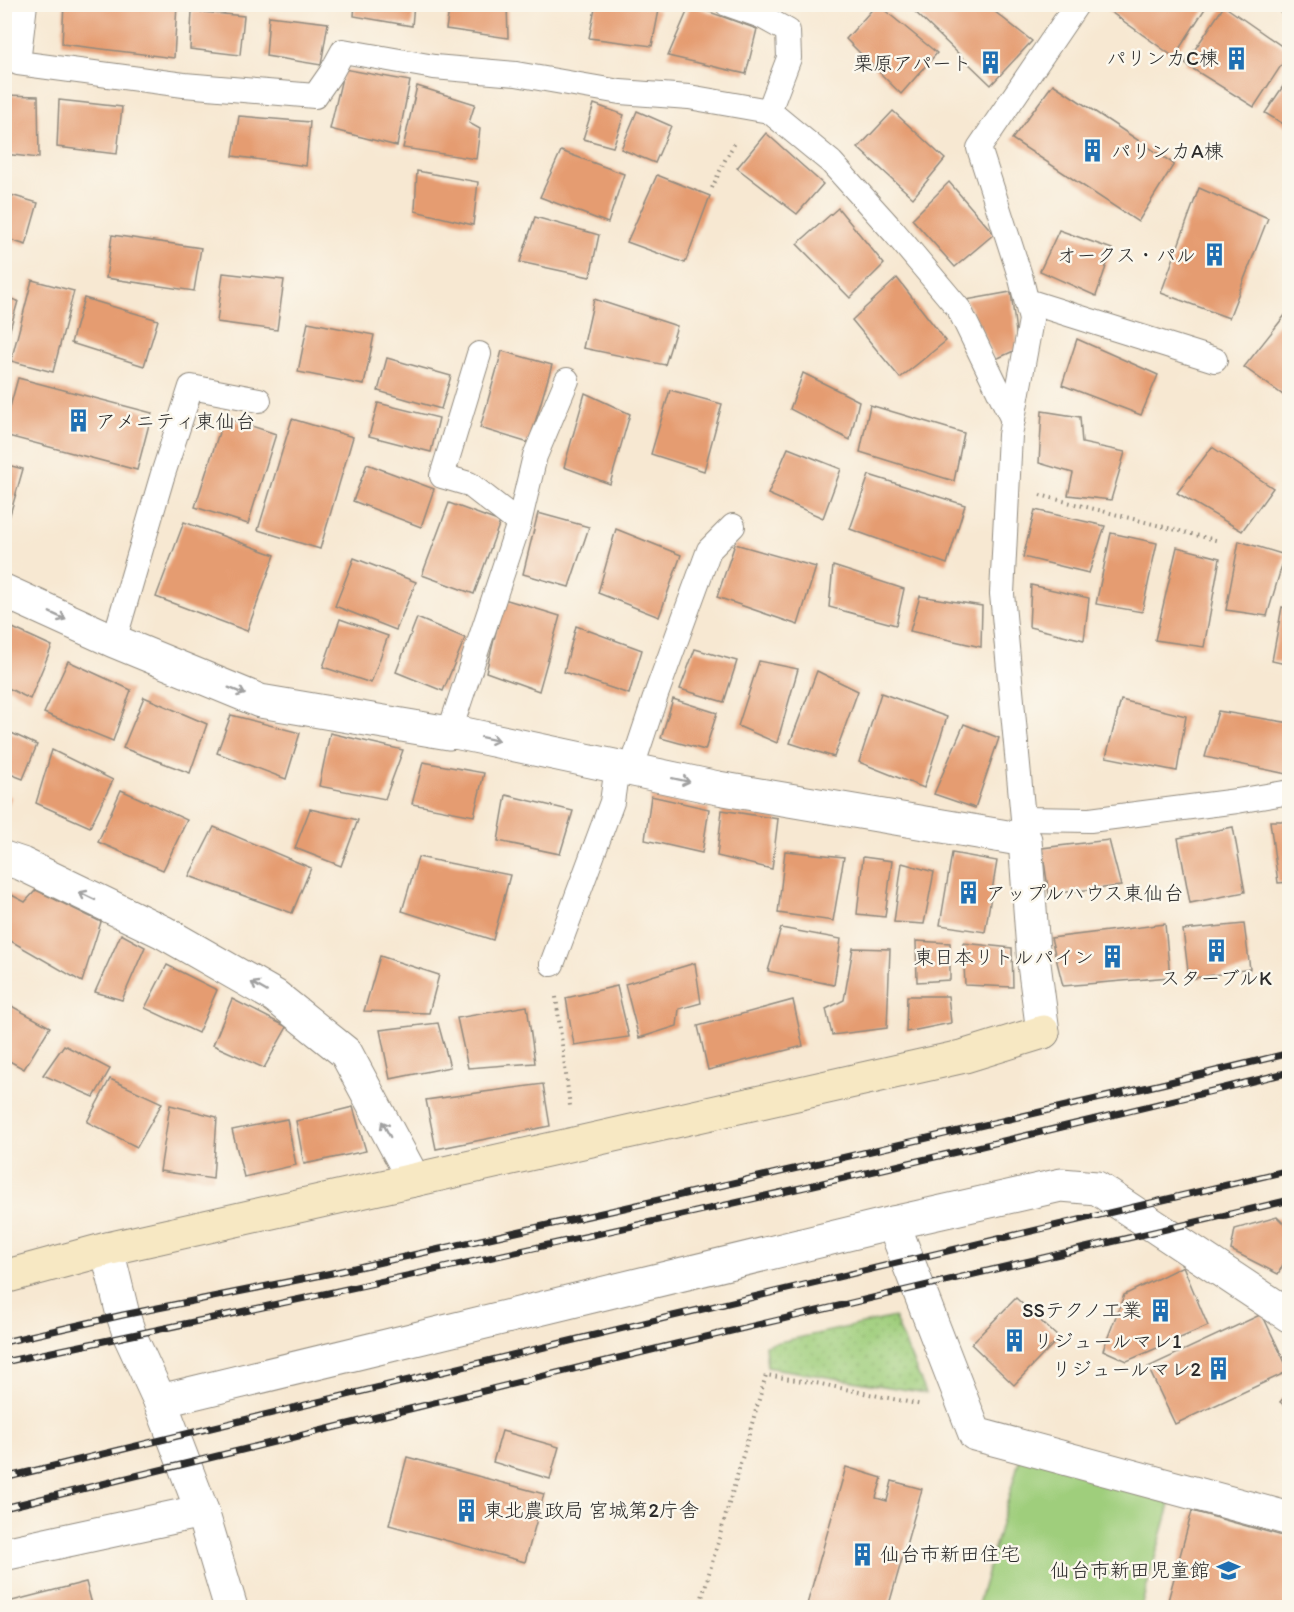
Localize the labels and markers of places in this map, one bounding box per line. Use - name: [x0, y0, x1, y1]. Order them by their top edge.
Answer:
- building icon: パリンカC棟: [1224, 45, 1250, 71]
- place label: パリンカC棟: [1106, 46, 1219, 70]
- building icon: 栗原アパート: [977, 50, 1003, 76]
- place label: 栗原アパート: [853, 51, 972, 75]
- building icon: パリンカA棟: [1080, 138, 1106, 164]
- place label: パリンカA棟: [1111, 139, 1224, 163]
- building icon: オークス・パル: [1201, 242, 1227, 268]
- place label: オークス・パル: [1056, 243, 1196, 267]
- building icon: アメニティ東仙台: [65, 408, 91, 434]
- place label: アメニティ東仙台: [96, 409, 255, 433]
- building icon: アップルハウス東仙台: [955, 880, 981, 906]
- place label: アップルハウス東仙台: [986, 881, 1184, 905]
- building icon: スターブルK: [1203, 937, 1229, 963]
- building icon: 東日本リトルパイン: [1099, 944, 1125, 970]
- place label: 東日本リトルパイン: [914, 945, 1094, 969]
- place label: スターブルK: [1160, 966, 1272, 990]
- building icon: SSテクノ工業: [1147, 1297, 1173, 1323]
- place label: SSテクノ工業: [1022, 1298, 1142, 1322]
- building icon: リジュールマレ1: [1002, 1328, 1028, 1354]
- place label: リジュールマレ1: [1033, 1329, 1181, 1353]
- building icon: リジュールマレ2: [1206, 1356, 1232, 1382]
- place label: リジュールマレ2: [1051, 1357, 1201, 1381]
- building icon: 東北農政局 宮城第2庁舎: [453, 1497, 479, 1523]
- place label: 東北農政局 宮城第2庁舎: [484, 1498, 699, 1522]
- building icon: 仙台市新田住宅: [849, 1541, 875, 1567]
- place label: 仙台市新田住宅: [880, 1542, 1020, 1566]
- school or university icon: 仙台市新田児童館: [1215, 1557, 1241, 1583]
- place label: 仙台市新田児童館: [1050, 1558, 1210, 1582]

